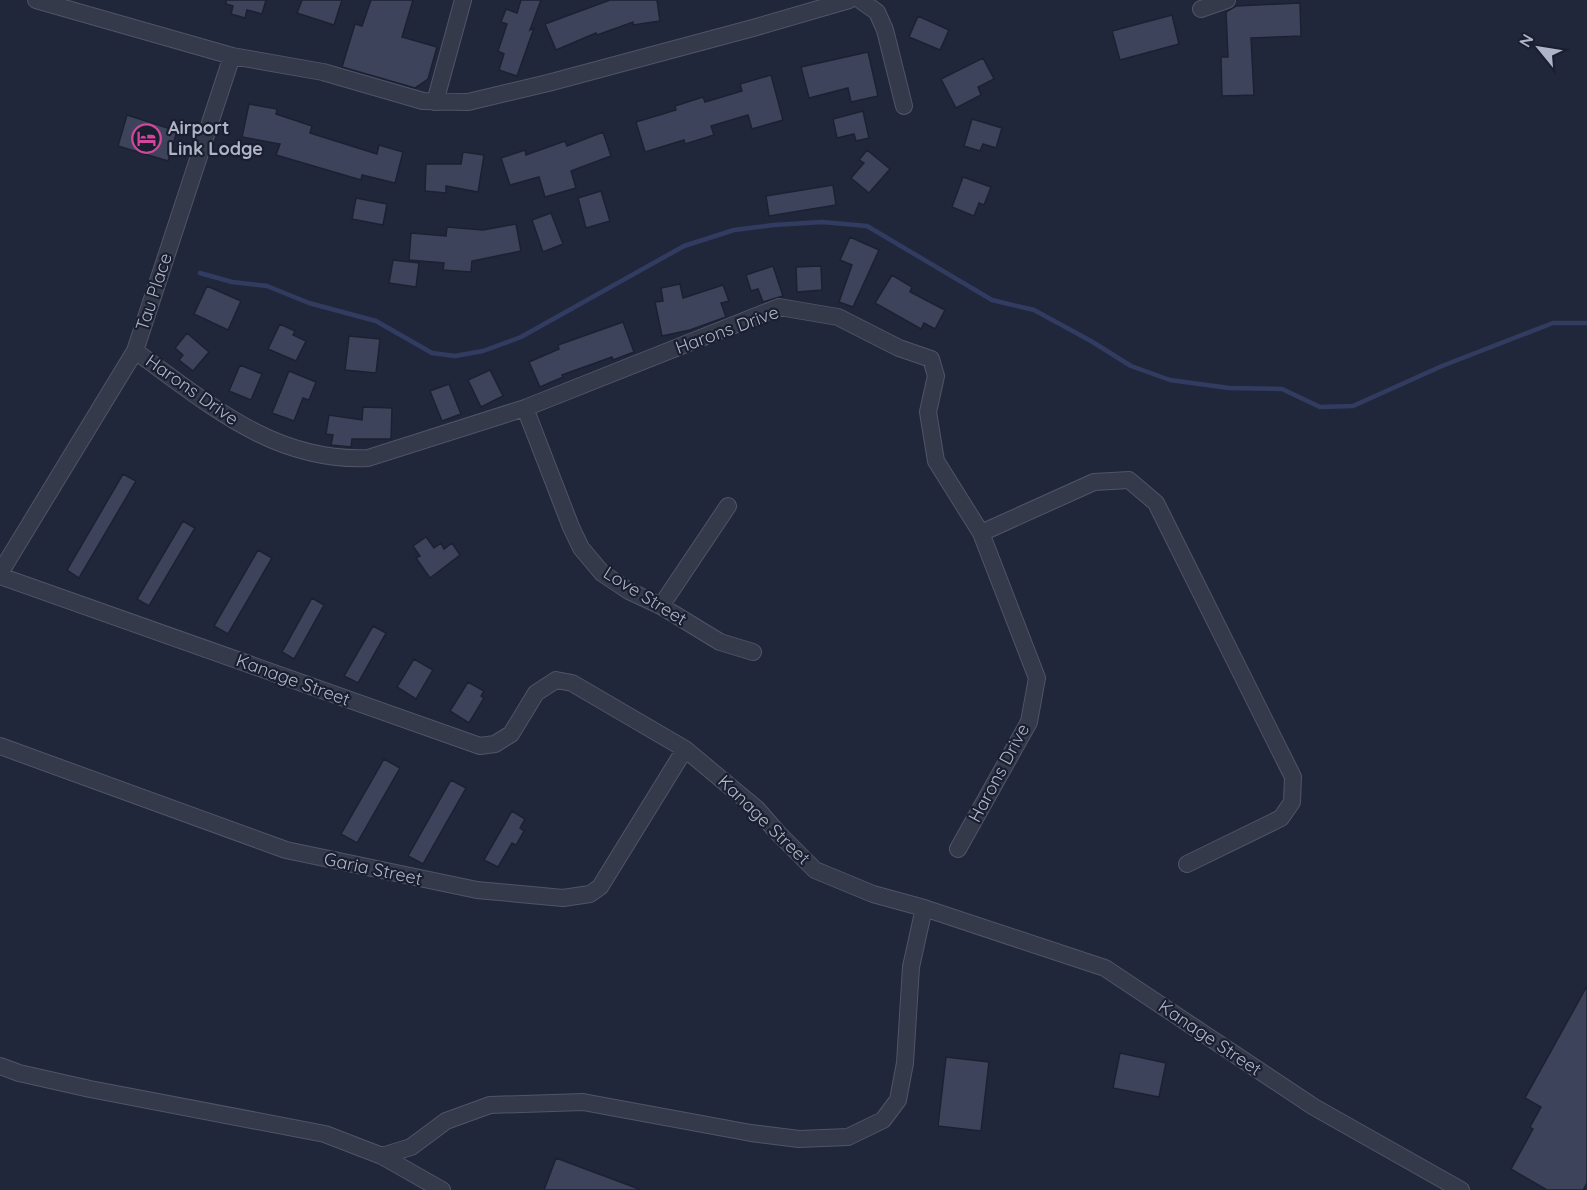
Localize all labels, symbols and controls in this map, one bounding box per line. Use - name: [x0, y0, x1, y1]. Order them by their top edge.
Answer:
- north arrow: [1509, 18, 1569, 78]
- text: N: [1514, 30, 1538, 51]
- place label: Airport Link Lodge: [168, 116, 263, 160]
- hotel icon: Airport Link Lodge: [131, 122, 163, 154]
- street label: Tau Place: [130, 250, 177, 334]
- street label: Harons Drive: [672, 300, 782, 359]
- street label: Harons Drive: [141, 349, 243, 430]
- street label: Love Street: [599, 561, 691, 630]
- street label: Kanage Street: [233, 648, 353, 711]
- street label: Harons Drive: [963, 720, 1034, 826]
- street label: Kanage Street: [713, 770, 815, 869]
- street label: Garia Street: [322, 847, 424, 890]
- street label: Kanage Street: [1154, 995, 1266, 1081]

